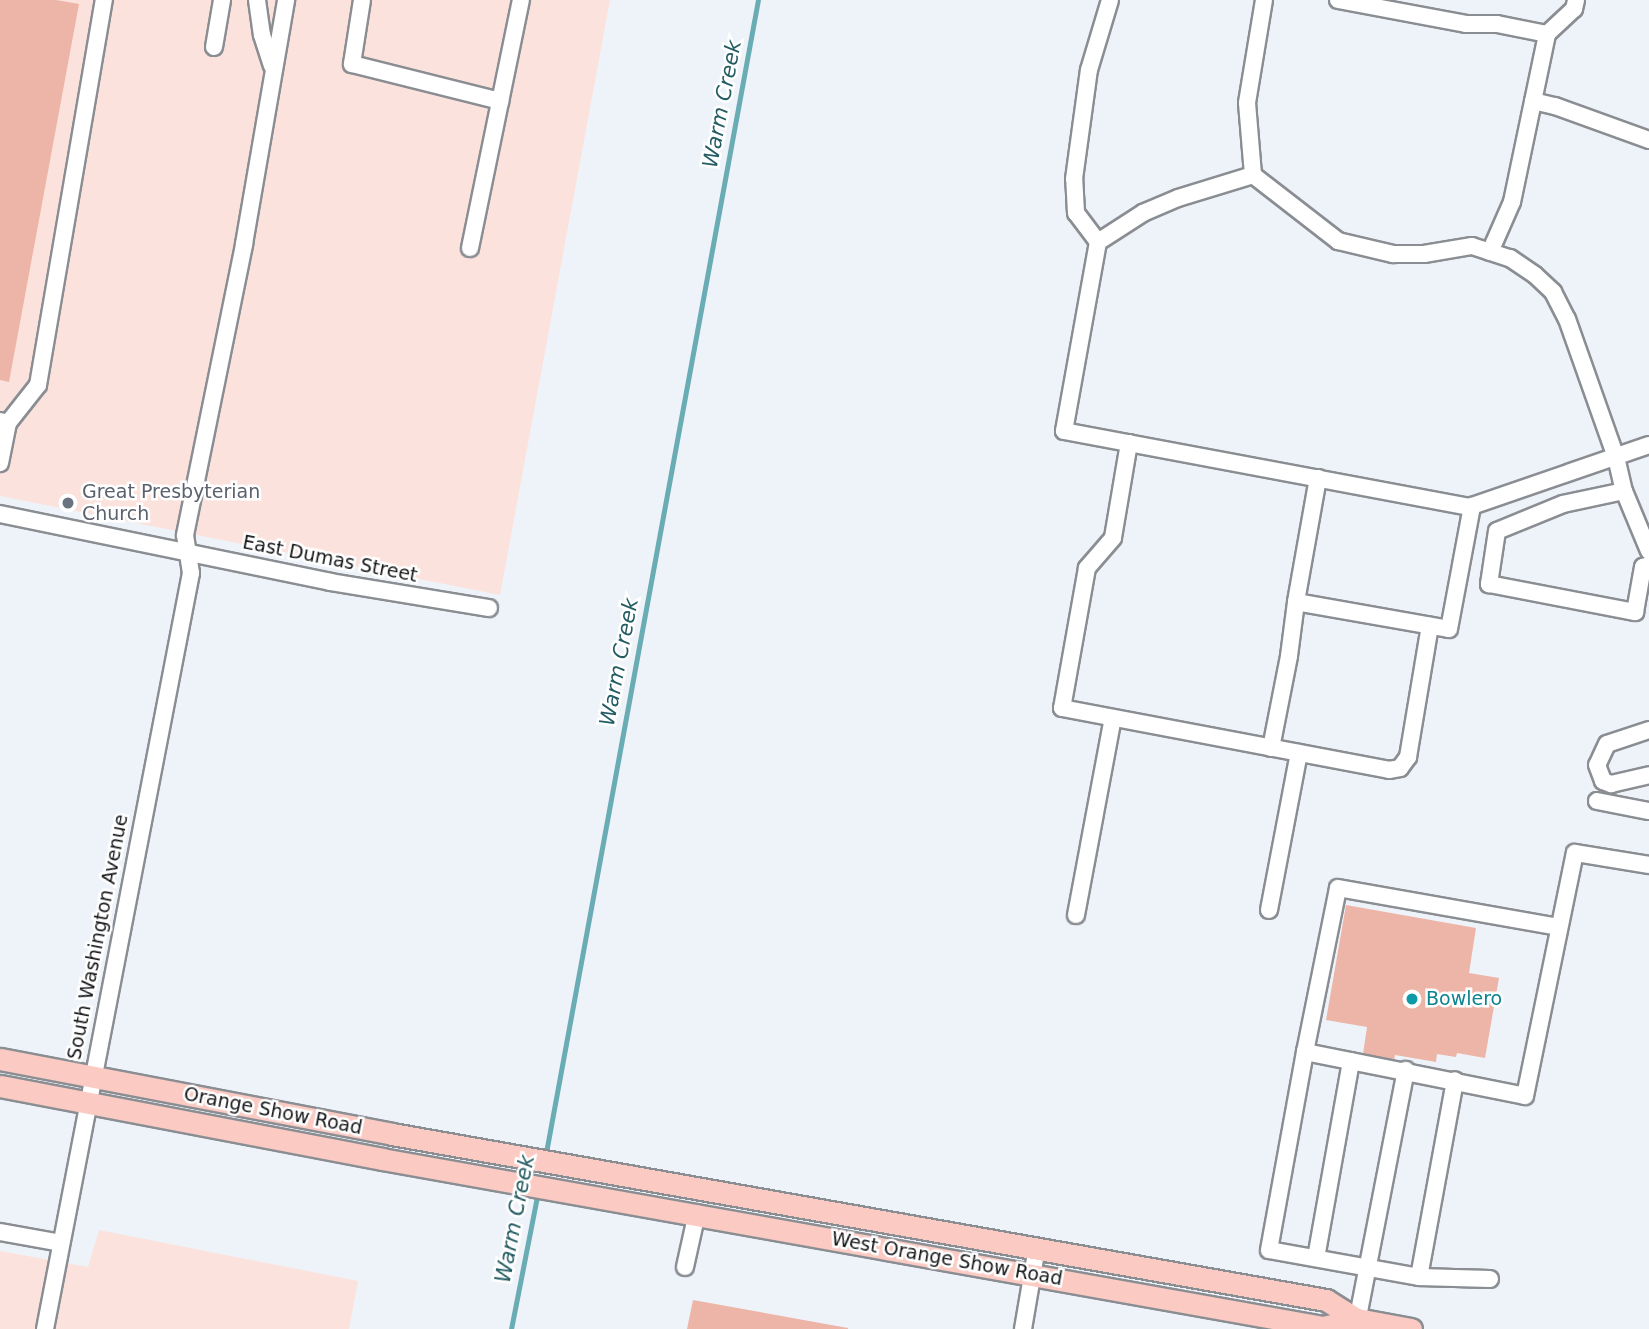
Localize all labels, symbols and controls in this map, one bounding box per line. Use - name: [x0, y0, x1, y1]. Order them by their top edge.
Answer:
- water label: Warm Creek: [697, 38, 747, 170]
- place label: Great Presbyterian Church: [82, 481, 260, 525]
- marker: Great Presbyterian Church: [60, 495, 76, 511]
- street label: East Dumas Street: [241, 531, 419, 587]
- water label: Warm Creek: [594, 596, 644, 728]
- street label: South Washington Avenue: [63, 812, 133, 1062]
- place label: Bowlero: [1426, 988, 1502, 1010]
- marker: Bowlero: [1404, 991, 1420, 1007]
- street label: Orange Show Road: [182, 1083, 364, 1139]
- water label: Warm Creek: [490, 1153, 540, 1285]
- street label: West Orange Show Road: [830, 1227, 1064, 1291]

